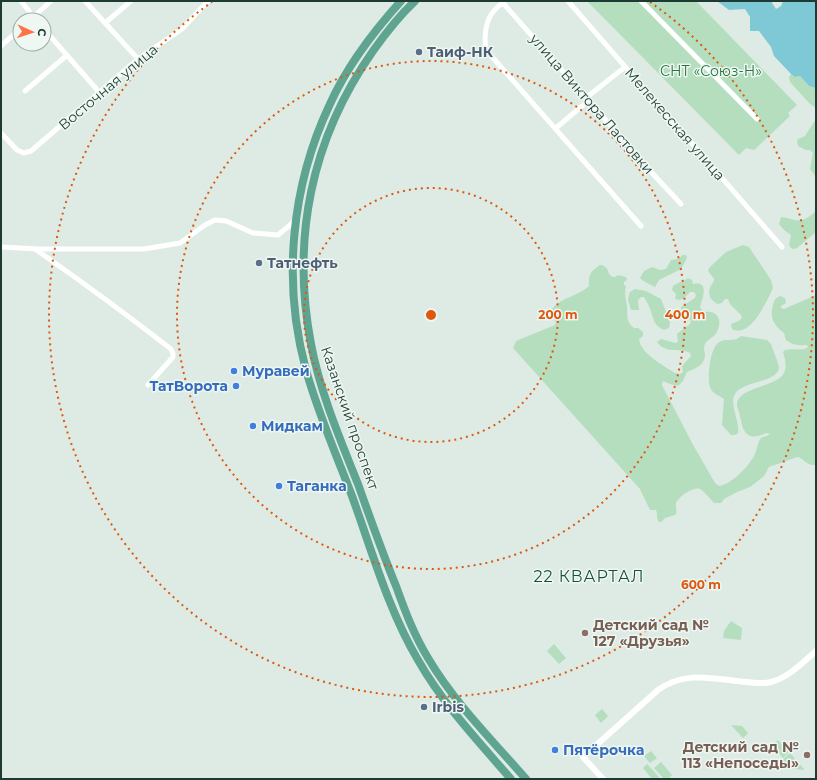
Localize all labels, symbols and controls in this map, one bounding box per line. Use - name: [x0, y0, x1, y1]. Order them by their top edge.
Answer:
- north arrow: [12, 12, 52, 52]
- text: С: [35, 28, 49, 37]
- street label: улица Виктора Ластовки: [525, 29, 658, 178]
- street label: Восточная улица: [55, 40, 161, 134]
- place label: Таиф-НК: [427, 43, 494, 61]
- marker: Таиф-НК: [414, 47, 424, 57]
- park label: СНТ «Союз-Н»: [660, 62, 762, 80]
- street label: Мелекесская улица: [621, 64, 729, 184]
- place label: Татнефть: [267, 254, 338, 272]
- marker: Татнефть: [254, 258, 264, 268]
- text: 200 m: [538, 307, 578, 322]
- text: 400 m: [665, 307, 705, 322]
- centre of rings: [424, 308, 438, 322]
- street label: Казанский проспект: [317, 344, 383, 492]
- place label: Муравей: [242, 362, 310, 380]
- marker: Муравей: [229, 366, 239, 376]
- place label: ТатВорота: [149, 377, 228, 395]
- marker: ТатВорота: [231, 381, 241, 391]
- place label: Мидкам: [261, 417, 323, 435]
- marker: Мидкам: [248, 421, 258, 431]
- place label: Таганка: [287, 477, 347, 495]
- marker: Таганка: [274, 481, 284, 491]
- district label: 22 КВАРТАЛ: [533, 567, 645, 586]
- text: 600 m: [681, 577, 721, 592]
- place label: Детский сад № 127 «Друзья»: [593, 616, 709, 650]
- marker: Детский сад № 127 «Друзья»: [580, 628, 590, 638]
- place label: Irbis: [432, 698, 464, 716]
- marker: Irbis: [419, 702, 429, 712]
- place label: Детский сад № 113 «Непоседы»: [682, 738, 799, 772]
- place label: Пятёрочка: [563, 741, 644, 759]
- marker: Пятёрочка: [550, 745, 560, 755]
- marker: Детский сад № 113 «Непоседы»: [802, 750, 812, 760]

